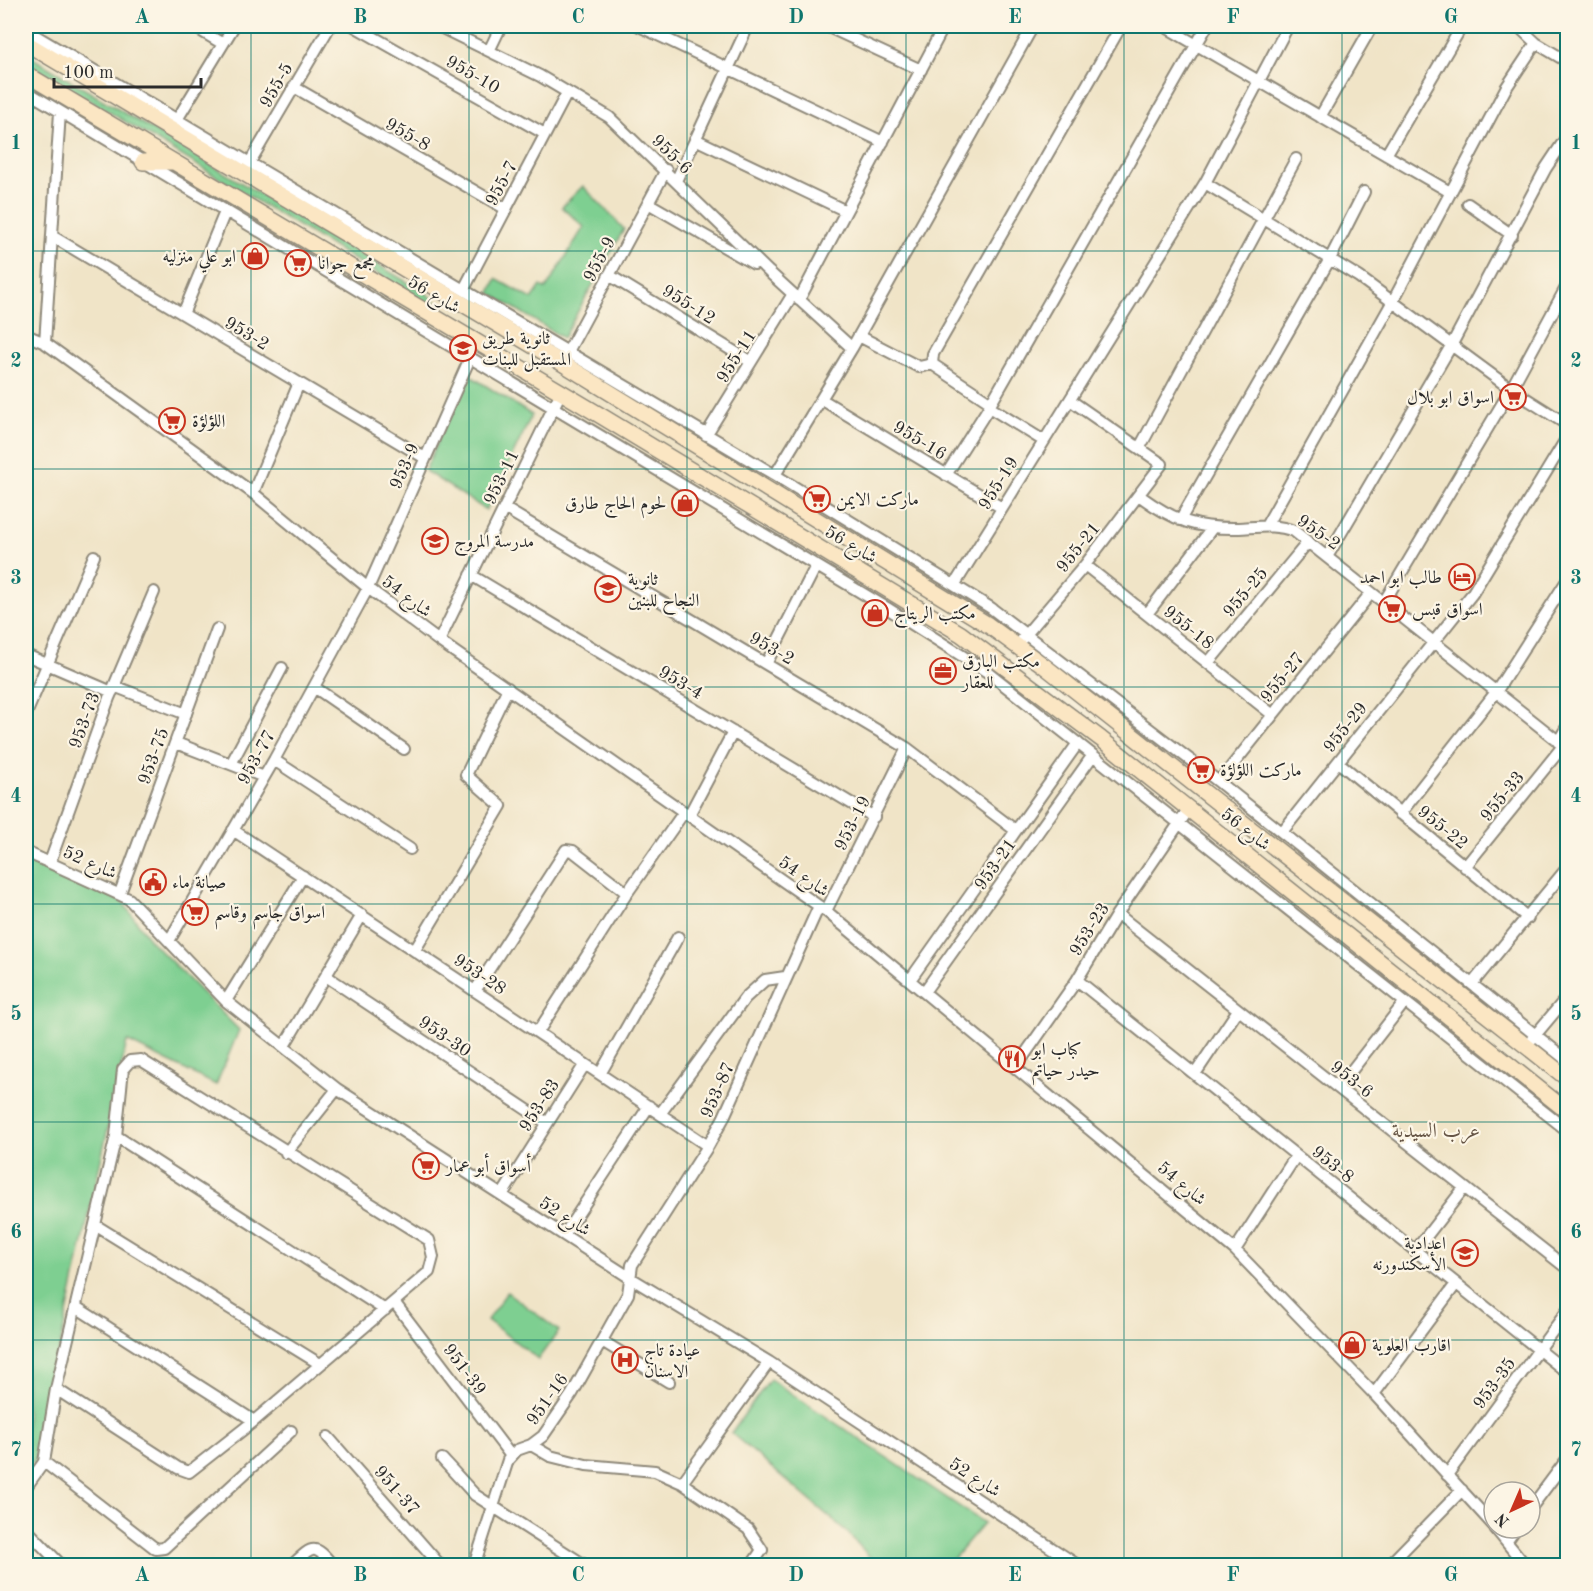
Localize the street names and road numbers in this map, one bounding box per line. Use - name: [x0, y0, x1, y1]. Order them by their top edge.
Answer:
- street label: 955-10: [443, 52, 502, 97]
- street label: 955-5: [257, 60, 297, 111]
- street label: 955-8: [382, 115, 433, 155]
- street label: 955-6: [648, 131, 695, 178]
- street label: 955-7: [483, 158, 521, 209]
- street label: 955-9: [581, 234, 619, 285]
- street label: شارع 56: [402, 272, 463, 322]
- street label: 955-12: [659, 282, 718, 328]
- street label: 953-2: [221, 314, 272, 354]
- street label: 955-11: [714, 327, 760, 386]
- street label: 955-16: [890, 418, 949, 464]
- street label: 953-9: [387, 441, 423, 492]
- street label: 953-11: [481, 447, 523, 508]
- street label: 955-19: [976, 454, 1022, 513]
- street label: 955-2: [1293, 512, 1343, 554]
- street label: 955-21: [1053, 519, 1104, 576]
- street label: شارع 56: [819, 522, 880, 572]
- street label: 955-25: [1220, 564, 1272, 621]
- street label: شارع 54: [375, 572, 435, 625]
- street label: 955-18: [1160, 602, 1217, 653]
- street label: 953-2: [746, 629, 797, 669]
- street label: 955-27: [1257, 649, 1308, 706]
- street label: 953-4: [655, 663, 706, 703]
- street label: 953-73: [66, 690, 103, 751]
- street label: 955-29: [1320, 699, 1371, 756]
- street label: 953-75: [135, 726, 172, 787]
- street label: 953-77: [235, 727, 279, 788]
- street label: 955-33: [1477, 768, 1528, 825]
- street label: 953-19: [832, 793, 874, 854]
- street label: 955-22: [1414, 802, 1471, 853]
- street label: شارع 56: [1214, 805, 1273, 858]
- street label: 953-21: [972, 835, 1020, 894]
- street label: شارع 52: [58, 843, 119, 887]
- street label: شارع 54: [772, 853, 832, 905]
- street label: 953-23: [1067, 900, 1113, 959]
- street label: 953-28: [450, 951, 509, 999]
- street label: 953-30: [415, 1013, 474, 1061]
- street label: 953-6: [1327, 1058, 1376, 1102]
- street label: 953-87: [698, 1060, 738, 1121]
- street label: 953-83: [516, 1076, 563, 1135]
- street label: 953-8: [1308, 1143, 1357, 1187]
- street label: شارع 54: [1150, 1158, 1209, 1213]
- street label: شارع 52: [533, 1194, 593, 1244]
- street label: 951-39: [439, 1341, 489, 1399]
- street label: 953-35: [1470, 1354, 1519, 1413]
- street label: 951-16: [524, 1370, 572, 1429]
- street label: شارع 52: [943, 1455, 1003, 1505]
- street label: 951-37: [370, 1463, 422, 1519]

